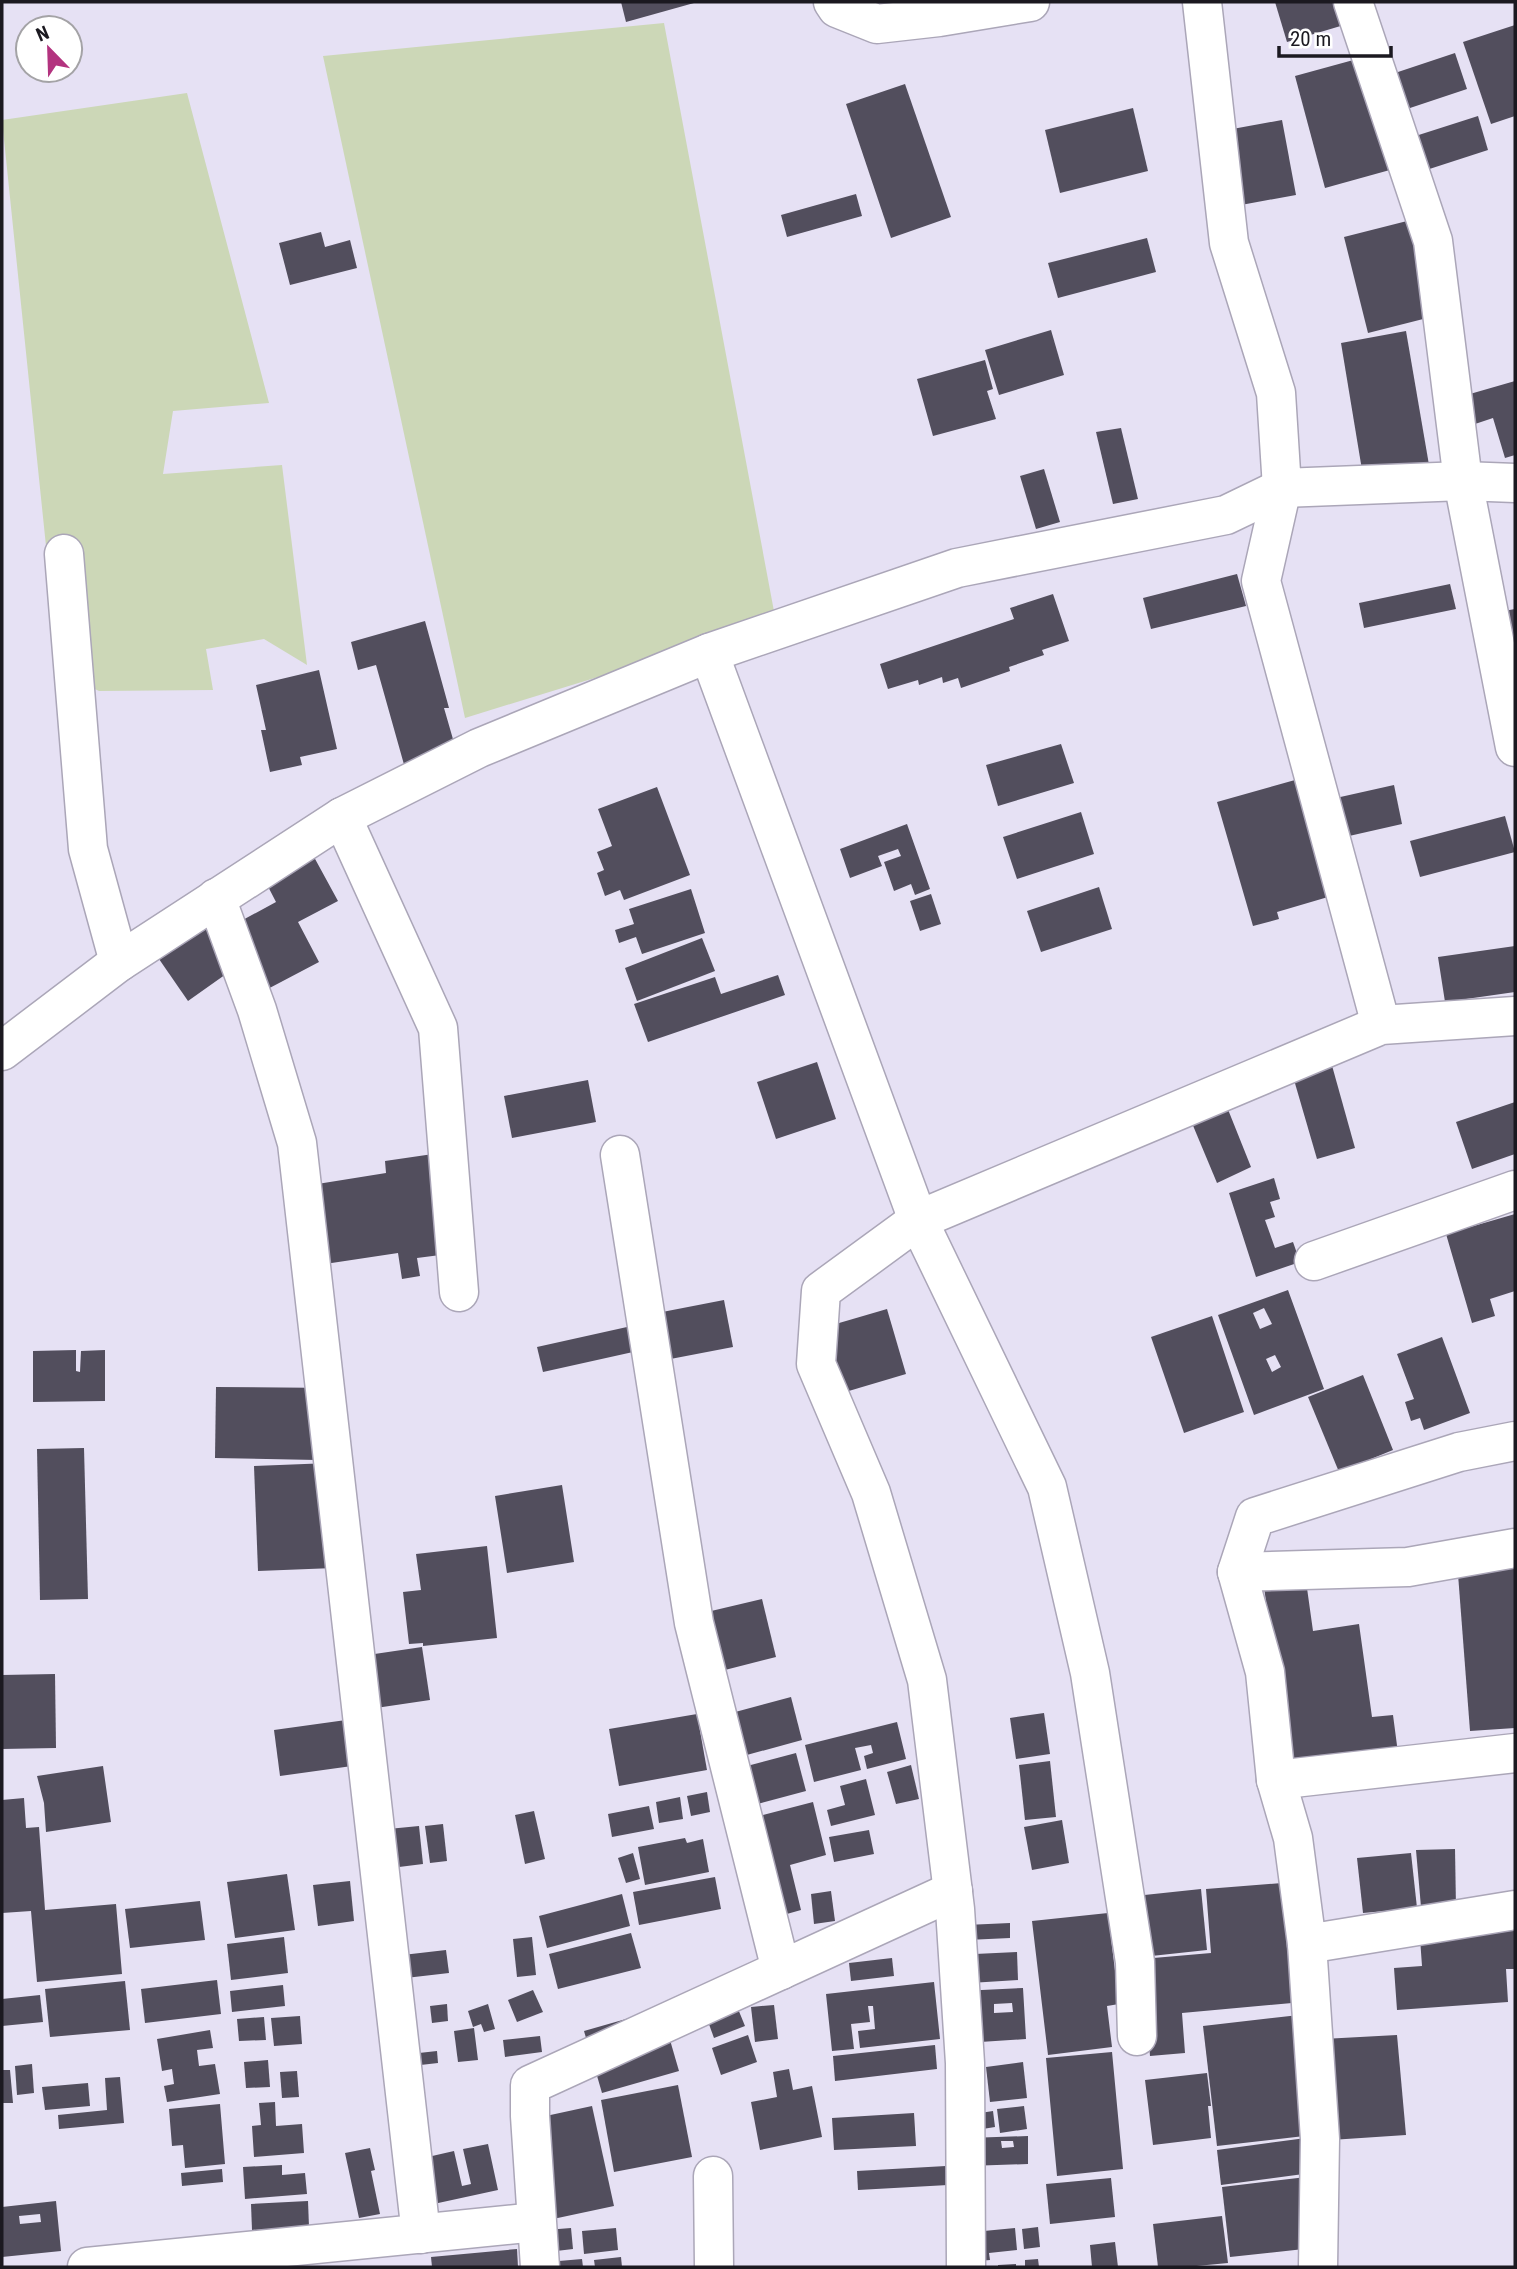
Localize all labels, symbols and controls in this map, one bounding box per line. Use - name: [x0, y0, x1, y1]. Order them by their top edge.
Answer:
- north arrow: [14, 14, 84, 84]
- scale bar: [1279, 14, 1391, 58]
- text: N: [33, 21, 52, 47]
- text: 20 m: [1290, 27, 1331, 51]

